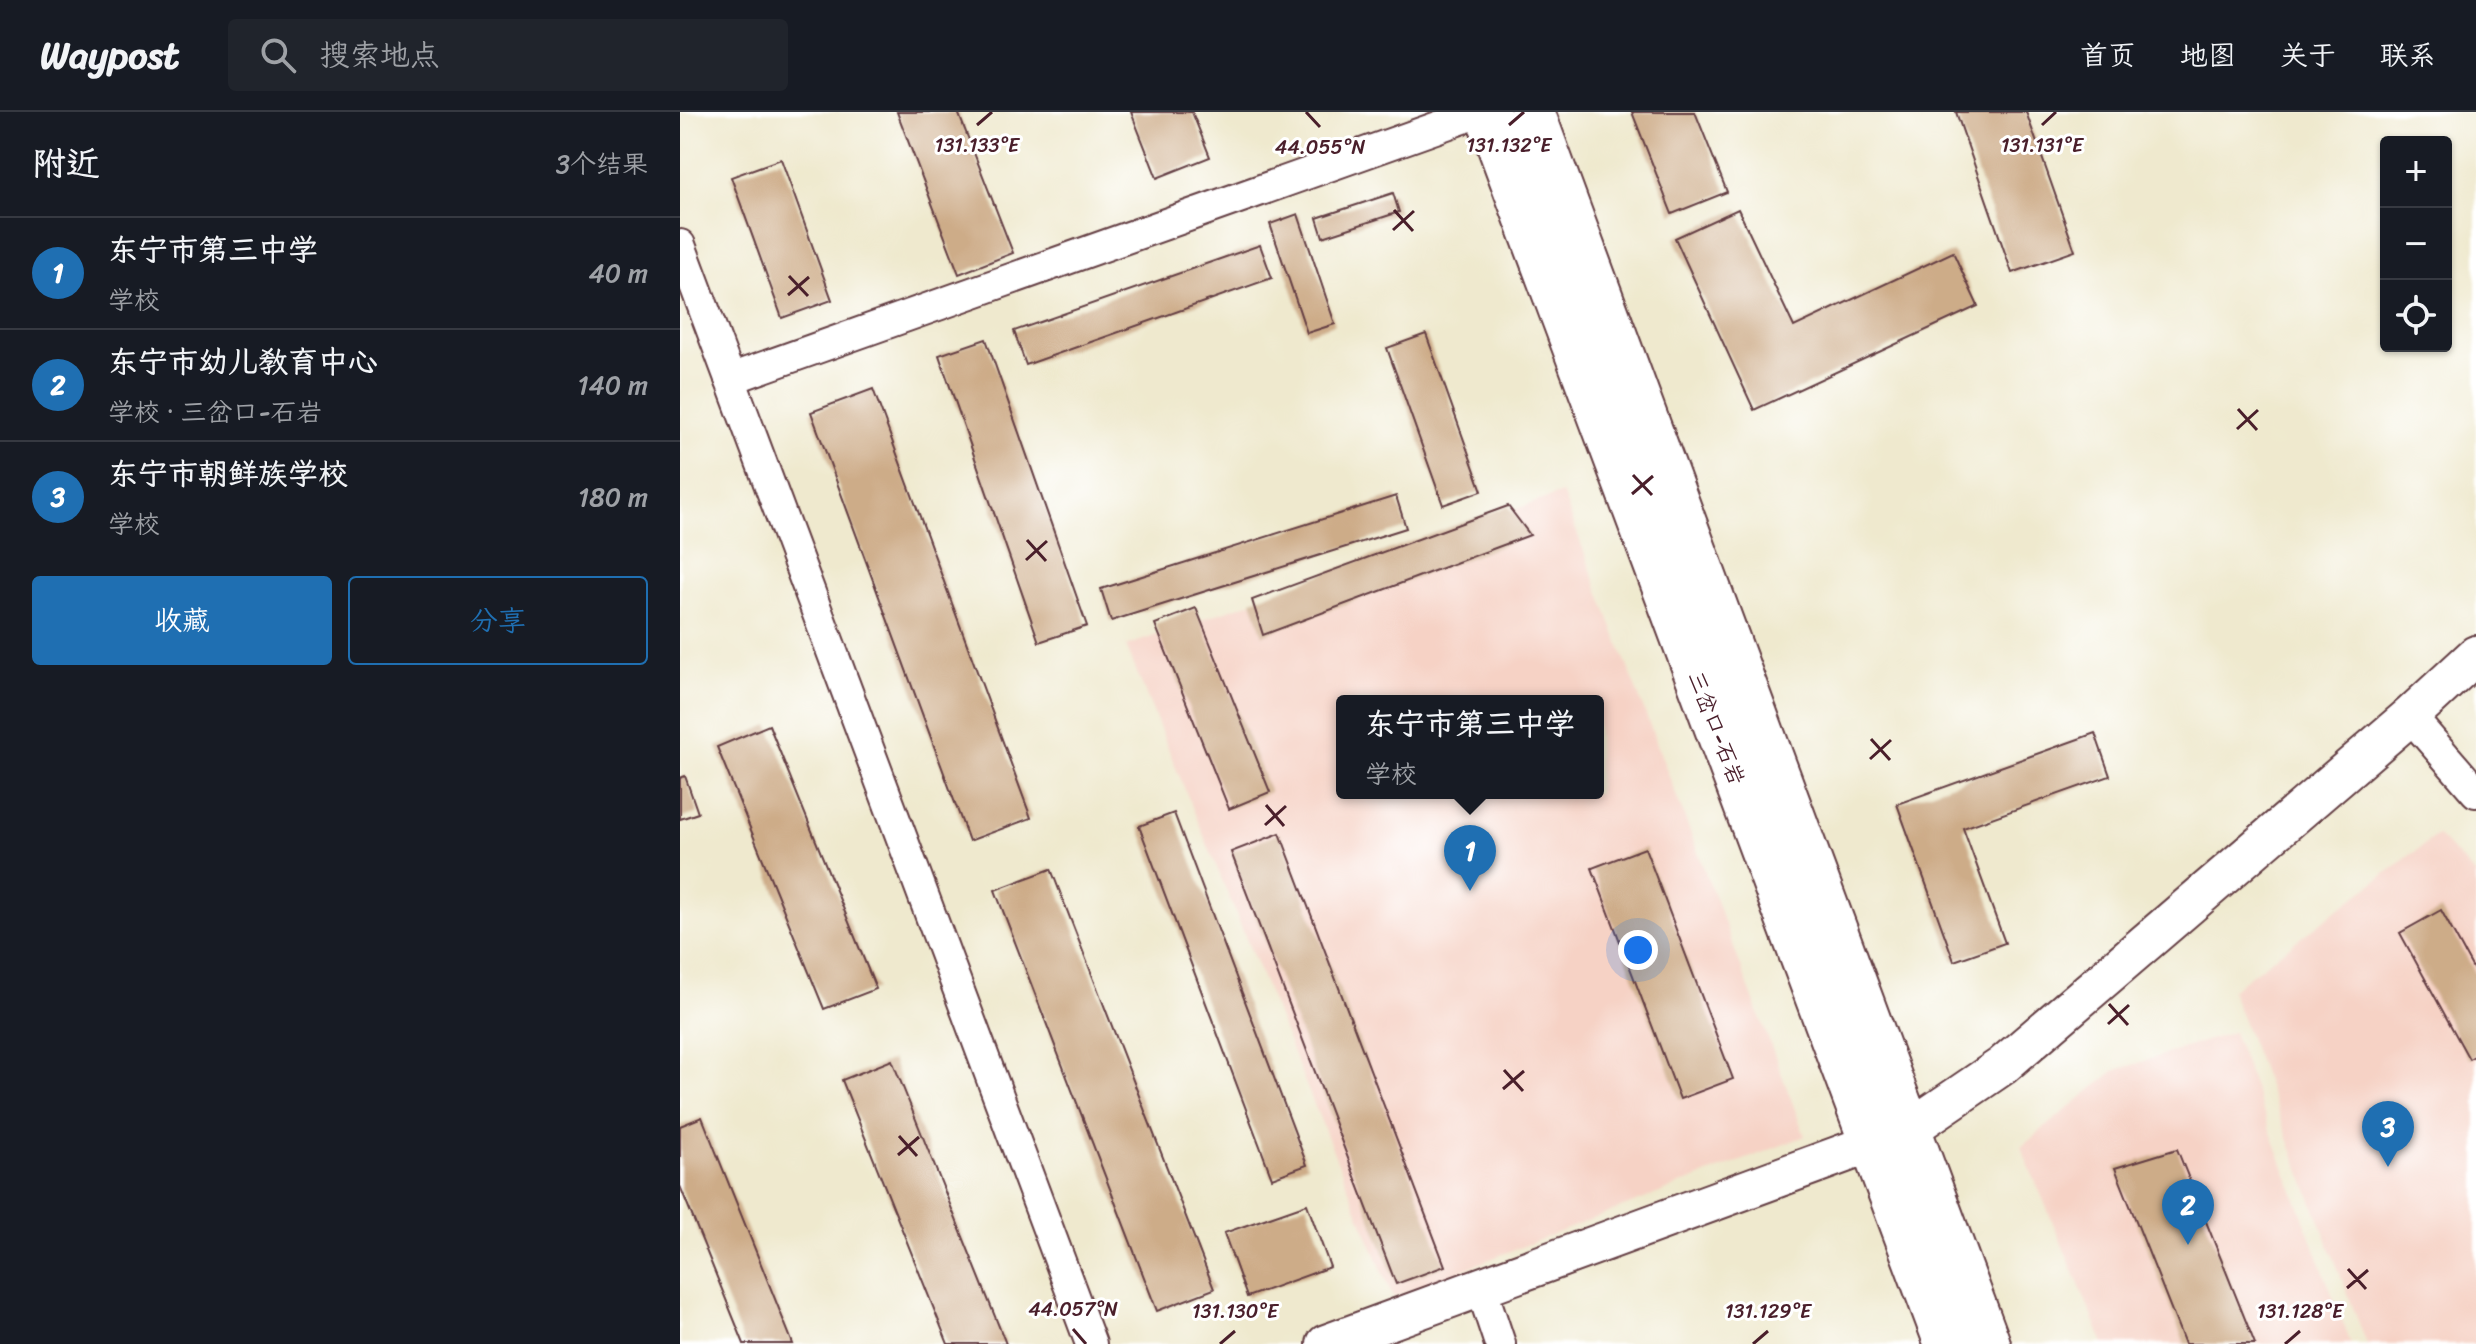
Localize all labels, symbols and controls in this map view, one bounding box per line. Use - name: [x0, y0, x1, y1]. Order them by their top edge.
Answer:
- search box: [228, 19, 788, 91]
- text: Waypost: [40, 22, 180, 89]
- text: 搜索地点: [320, 28, 440, 82]
- text: 首页: [2080, 31, 2136, 80]
- text: 地图: [2180, 31, 2236, 80]
- text: 关于: [2280, 31, 2336, 80]
- text: 联系: [2380, 31, 2436, 80]
- icon: search: [256, 33, 300, 77]
- text: 131.133°E: [935, 128, 1021, 163]
- text: 131.132°E: [1467, 128, 1553, 163]
- text: 131.131°E: [2001, 128, 2085, 163]
- text: 44.055°N: [1275, 130, 1365, 165]
- text: 附近: [32, 134, 100, 194]
- map controls: [2380, 136, 2452, 352]
- button: +: [2380, 136, 2452, 208]
- text: 3个结果: [556, 141, 648, 187]
- button: −: [2380, 208, 2452, 280]
- text: 东宁市第三中学: [108, 223, 318, 277]
- text: 1: [52, 250, 64, 296]
- text: 40 m: [589, 250, 648, 296]
- text: 学校: [108, 277, 160, 323]
- button: locate: [2380, 280, 2452, 352]
- text: 东宁市幼儿教育中心: [108, 335, 378, 389]
- text: 2: [50, 362, 66, 408]
- text: 140 m: [577, 362, 648, 408]
- text: 学校 · 三岔口-石岩: [108, 389, 323, 435]
- text: 东宁市朝鲜族学校: [108, 447, 348, 501]
- text: 3: [51, 474, 65, 520]
- text: 180 m: [578, 474, 648, 520]
- text: 学校: [108, 501, 160, 547]
- button: 收藏: [32, 576, 332, 665]
- button: 分享: [348, 576, 648, 665]
- street label: 三岔口-石岩: [1677, 665, 1756, 791]
- popup: [1336, 695, 1604, 799]
- text: 东宁市第三中学: [1365, 697, 1575, 751]
- text: 学校: [1365, 751, 1417, 797]
- pin: 1: [1444, 825, 1496, 891]
- your location: [1618, 930, 1658, 970]
- pin: 3: [2362, 1101, 2414, 1167]
- pin: 2: [2162, 1179, 2214, 1245]
- text: 44.057°N: [1028, 1292, 1118, 1327]
- text: 131.130°E: [1192, 1294, 1280, 1329]
- text: 131.129°E: [1725, 1294, 1813, 1329]
- text: 131.128°E: [2257, 1294, 2345, 1329]

